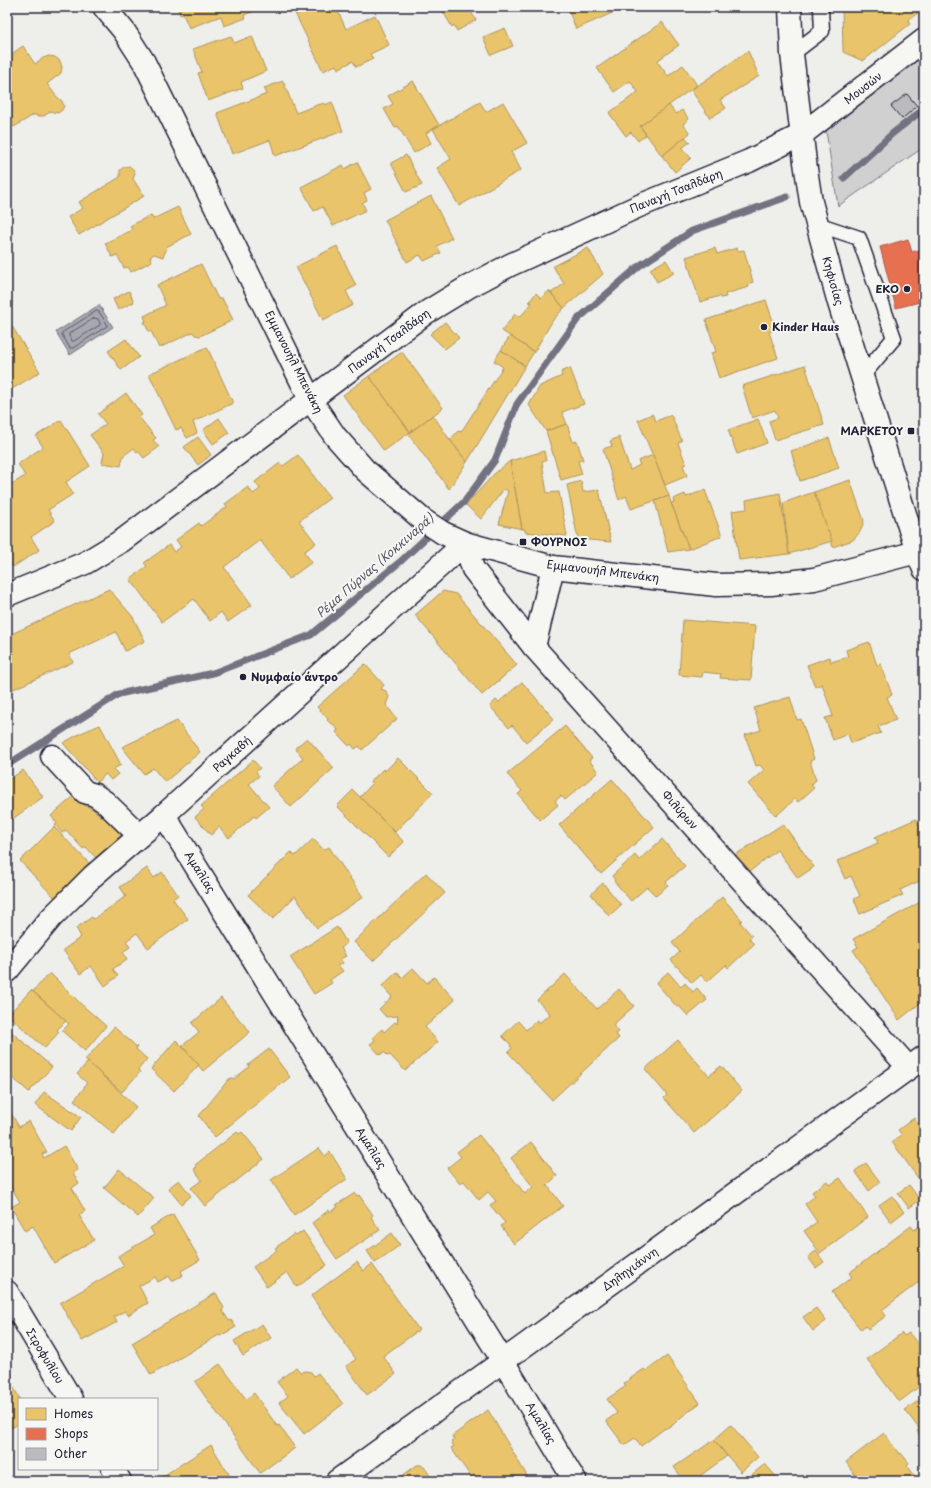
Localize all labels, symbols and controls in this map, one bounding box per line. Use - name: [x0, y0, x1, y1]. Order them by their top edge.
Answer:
- street label: Μουσών: [840, 67, 885, 108]
- street label: Παναγή Τσαλδάρη: [627, 164, 725, 217]
- street label: Κηφισίας: [818, 254, 849, 308]
- place label: EKO: [875, 280, 899, 297]
- marker: EKO: [902, 284, 912, 294]
- street label: Παναγή Τσαλδάρη: [344, 304, 433, 377]
- street label: Εμμανουήλ Μπενάκη: [261, 307, 328, 416]
- place label: Kinder Haus: [772, 318, 839, 335]
- marker: Kinder Haus: [759, 322, 769, 332]
- place label: ΜΑΡΚΕΤΟΥ: [841, 422, 903, 439]
- marker: ΜΑΡΚΕΤΟΥ: [906, 426, 916, 436]
- water label: Ρέμα Πύρνας (Κοκκιναρά): [312, 508, 438, 622]
- place label: ΦΟΥΡΝΟΣ: [531, 533, 587, 550]
- marker: ΦΟΥΡΝΟΣ: [518, 537, 528, 547]
- street label: Εμμανουήλ Μπενάκη: [546, 555, 660, 586]
- place label: Νυμφαίο άντρο: [251, 668, 338, 685]
- marker: Νυμφαίο άντρο: [238, 672, 248, 682]
- street label: Ραγκαβή: [209, 732, 255, 776]
- street label: Φιλύρων: [658, 786, 703, 833]
- street label: Αμαλίας: [181, 847, 220, 896]
- street label: Αμαλίας: [352, 1123, 391, 1172]
- street label: Δηληγιάννη: [598, 1243, 661, 1295]
- street label: Στροφυλίου: [22, 1325, 69, 1387]
- legend: [18, 1398, 158, 1470]
- street label: Αμαλίας: [522, 1398, 561, 1447]
- text: Homes: [54, 1404, 93, 1422]
- text: Shops: [54, 1424, 89, 1442]
- text: Other: [54, 1444, 87, 1462]

